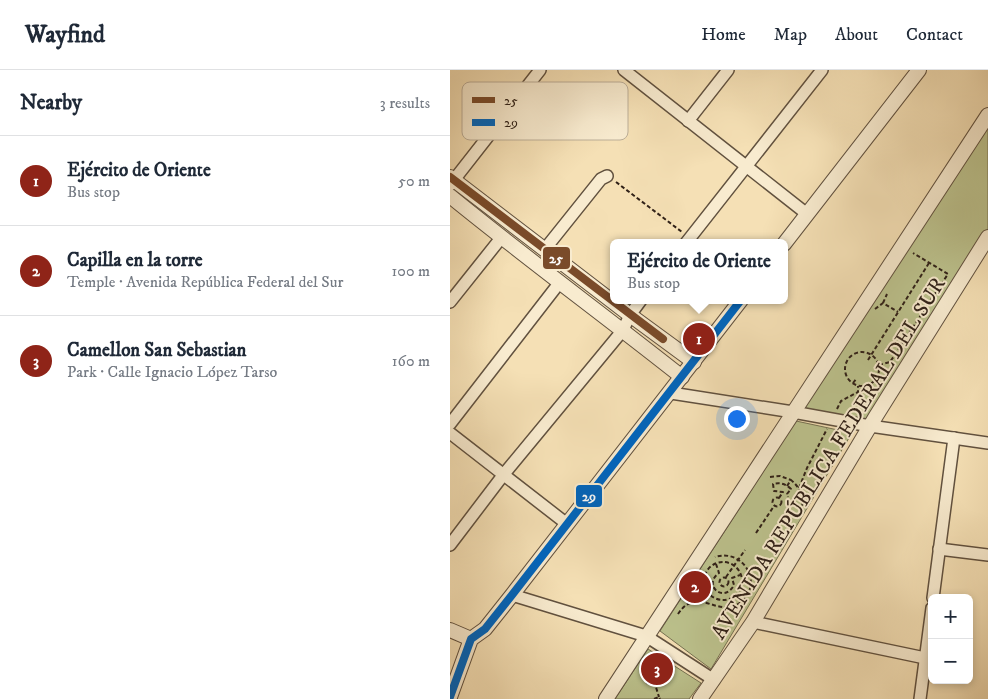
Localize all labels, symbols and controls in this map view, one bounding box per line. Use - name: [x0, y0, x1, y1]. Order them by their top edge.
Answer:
- text: Wayfind: [25, 20, 105, 50]
- text: Home: [701, 24, 746, 46]
- text: Map: [774, 24, 807, 46]
- text: About: [835, 24, 878, 46]
- text: Contact: [906, 24, 963, 46]
- legend: [462, 82, 628, 140]
- text: Nearby: [20, 90, 82, 116]
- text: 25: [504, 92, 518, 110]
- text: 3 results: [380, 93, 430, 113]
- text: 29: [504, 114, 518, 132]
- text: Ejército de Oriente: [67, 159, 211, 182]
- text: 1: [33, 171, 39, 191]
- text: 50 m: [398, 171, 430, 191]
- text: Bus stop: [67, 182, 120, 202]
- popup: [610, 239, 788, 304]
- line badge: 25: [542, 246, 571, 270]
- text: Capilla en la torre: [67, 249, 203, 272]
- text: 25: [549, 250, 563, 268]
- text: Ejército de Oriente: [627, 250, 771, 273]
- text: 2: [32, 261, 40, 281]
- text: 100 m: [392, 261, 430, 281]
- text: Temple · Avenida República Federal del Sur: [67, 272, 343, 292]
- street label: AVENIDA REPÚBLICA FEDERAL DEL SUR: [704, 272, 952, 644]
- text: Bus stop: [627, 273, 680, 293]
- pin: 1: [683, 320, 715, 358]
- text: Camellon San Sebastian: [67, 339, 247, 362]
- text: 3: [33, 351, 39, 371]
- text: 160 m: [392, 351, 430, 371]
- text: Park · Calle Ignacio López Tarso: [67, 362, 277, 382]
- your location: [724, 406, 750, 432]
- line badge: 29: [575, 484, 603, 508]
- text: 29: [582, 488, 596, 506]
- pin: 2: [679, 568, 711, 606]
- map controls: [928, 594, 973, 684]
- button: +: [928, 594, 973, 639]
- button: −: [928, 639, 973, 684]
- pin: 3: [641, 650, 673, 688]

